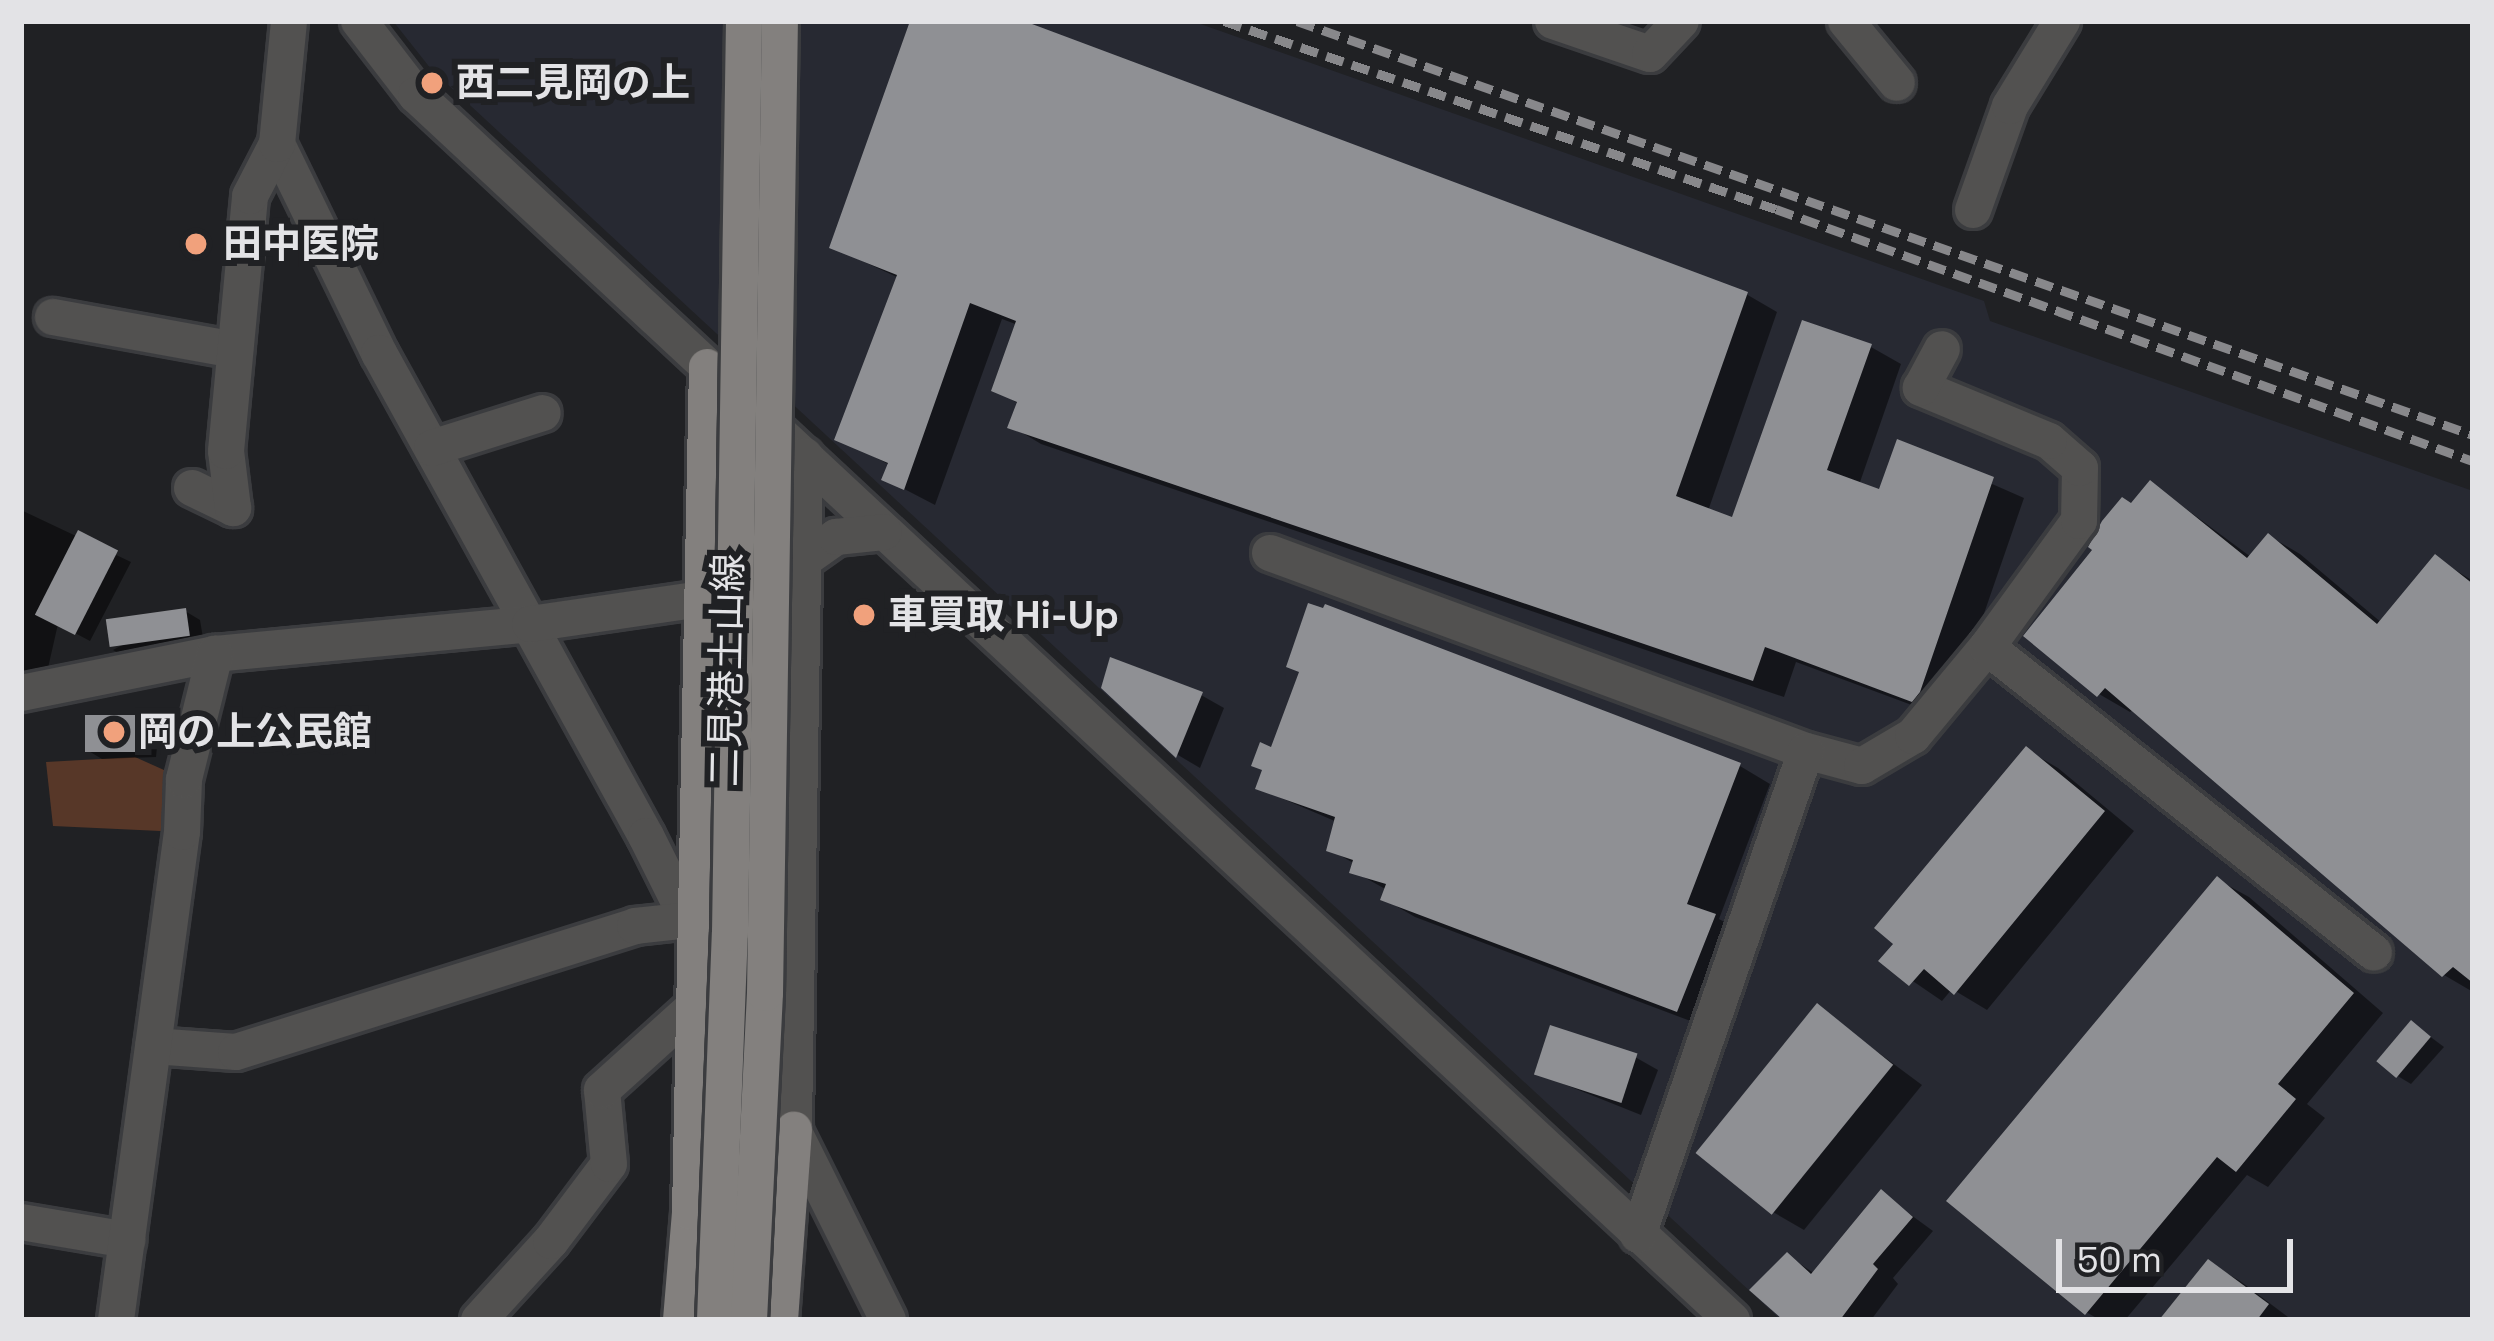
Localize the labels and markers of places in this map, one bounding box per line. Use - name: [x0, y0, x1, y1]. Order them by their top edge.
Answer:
- place label: 西二見岡の上: [456, 60, 690, 106]
- marker: 西二見岡の上: [419, 70, 445, 96]
- place label: 田中医院: [223, 221, 379, 267]
- marker: 田中医院: [180, 228, 212, 260]
- place label: 車買取 Hi-Up: [888, 592, 1119, 638]
- marker: 車買取 Hi-Up: [851, 602, 877, 628]
- place label: 岡の上公民館: [138, 709, 372, 755]
- marker: 岡の上公民館: [101, 719, 127, 745]

